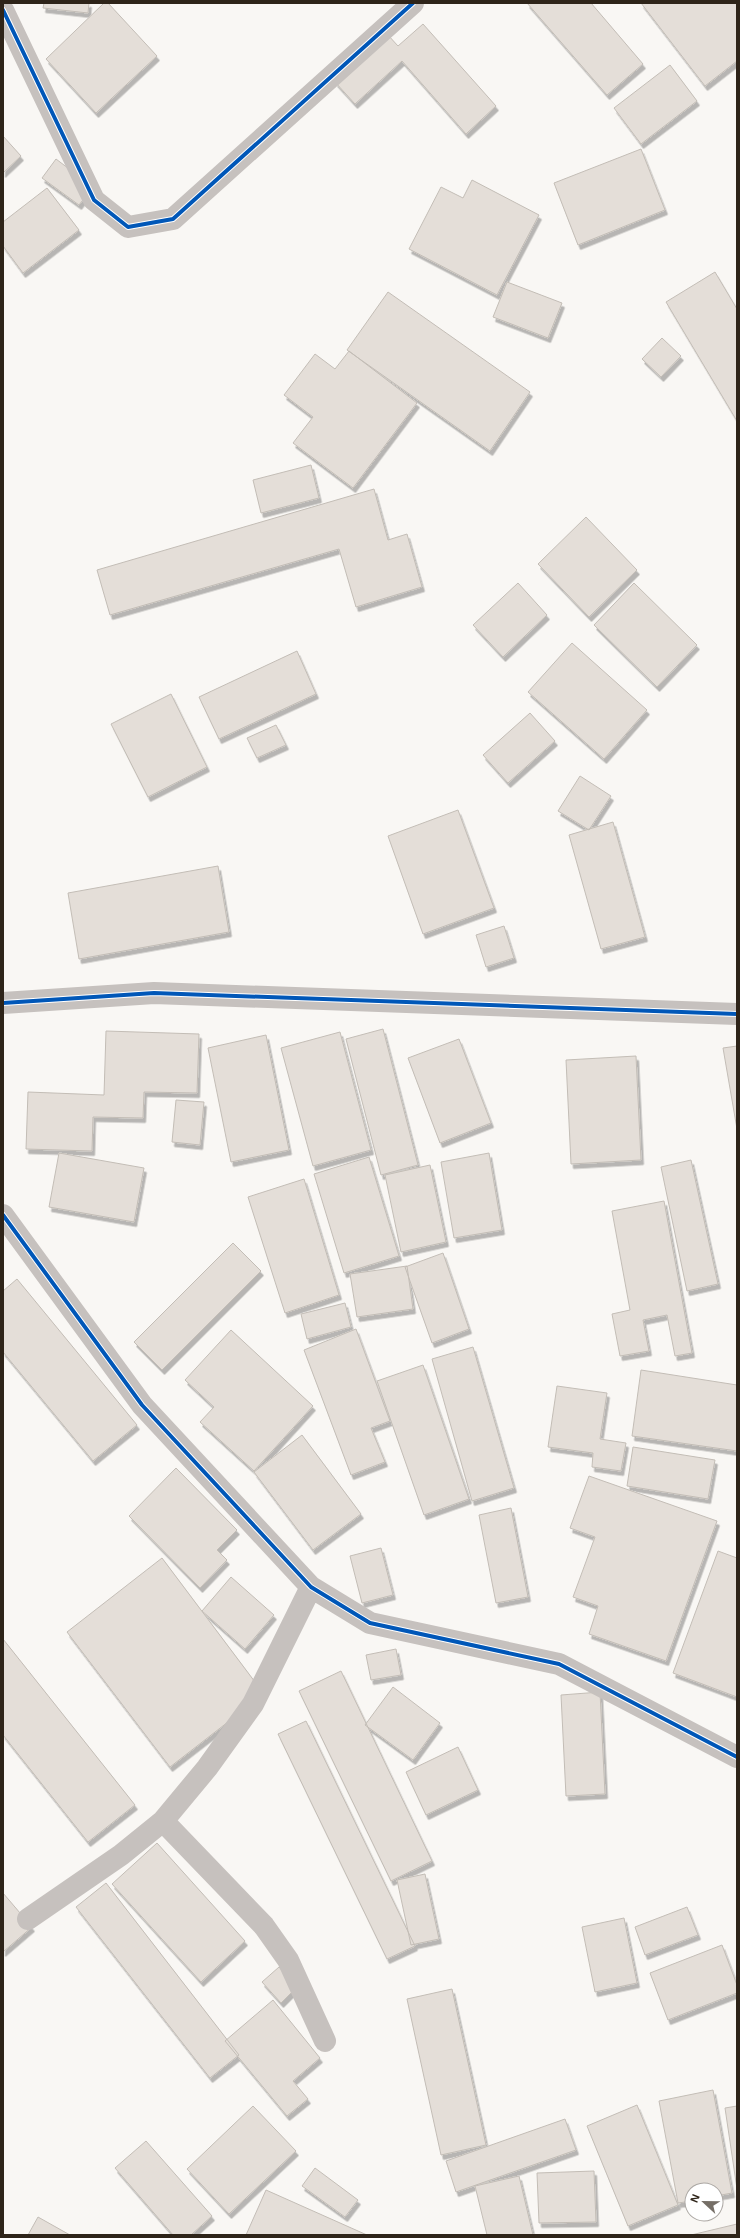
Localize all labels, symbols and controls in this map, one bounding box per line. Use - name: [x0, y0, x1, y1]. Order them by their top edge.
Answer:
- north arrow: [684, 2182, 724, 2222]
- text: N: [688, 2192, 702, 2204]

